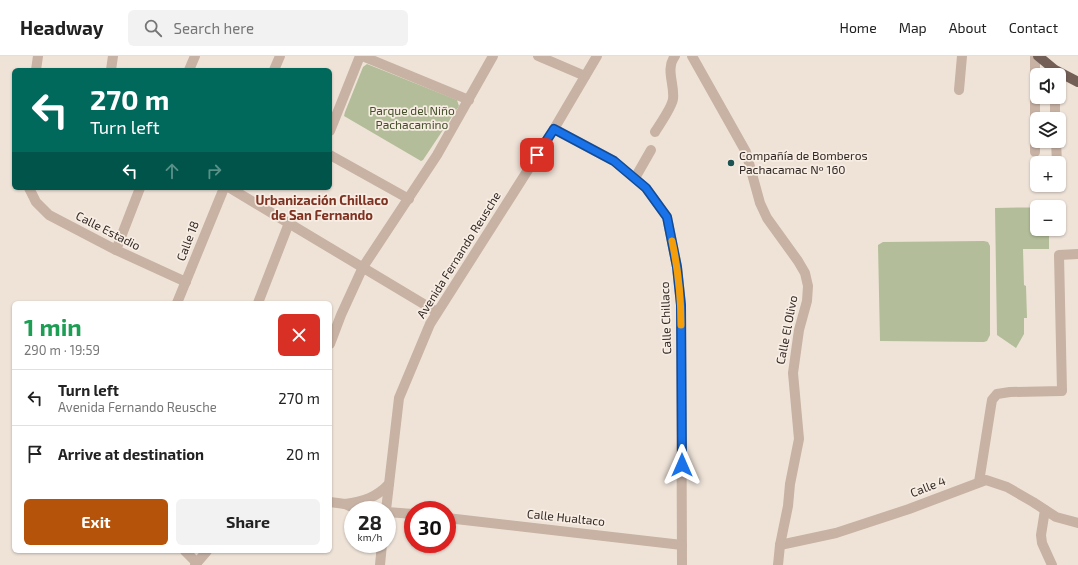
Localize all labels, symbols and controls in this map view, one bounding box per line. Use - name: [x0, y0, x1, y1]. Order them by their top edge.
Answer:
- search box: [128, 10, 408, 46]
- text: Headway: [20, 16, 104, 39]
- icon: search: [142, 17, 164, 39]
- text: Search here: [174, 19, 254, 37]
- text: Home: [840, 19, 877, 36]
- text: Map: [899, 19, 927, 36]
- text: About: [949, 19, 987, 36]
- text: Contact: [1009, 19, 1058, 36]
- map controls: [1030, 68, 1066, 236]
- button: sound: [1030, 68, 1066, 104]
- text: 270 m: [90, 82, 169, 116]
- icon: left: [24, 84, 76, 136]
- park label: Parque del Niño Pachacamino: [369, 103, 455, 131]
- button: layers: [1030, 112, 1066, 148]
- text: Turn left: [90, 116, 160, 138]
- pin: [520, 138, 554, 172]
- icon: arrive: [526, 144, 548, 166]
- place label: Compañía de Bomberos Pachacamac Nº 160: [739, 148, 868, 176]
- button: +: [1030, 156, 1066, 192]
- marker: Compañía de Bomberos Pachacamac Nº 160: [726, 158, 736, 168]
- icon: left: [119, 160, 141, 182]
- icon: ahead: [161, 160, 183, 182]
- icon: right: [203, 160, 225, 182]
- street label: Avenida Fernando Reusche: [413, 189, 503, 320]
- district label: Urbanización Chillaco de San Fernando: [256, 192, 389, 223]
- button: −: [1030, 200, 1066, 236]
- street label: Calle Estadio: [74, 208, 143, 252]
- street label: Calle 18: [173, 219, 201, 263]
- street label: Calle Chillaco: [657, 281, 673, 355]
- street label: Calle El Olivo: [772, 294, 800, 366]
- text: 1 min: [24, 312, 82, 341]
- button: close: [278, 314, 320, 356]
- text: 290 m · 19:59: [24, 342, 100, 358]
- text: Turn left: [58, 381, 119, 399]
- icon: left: [24, 387, 46, 409]
- text: 270 m: [278, 389, 320, 407]
- text: Avenida Fernando Reusche: [58, 399, 217, 415]
- icon: arrive: [24, 443, 46, 465]
- position arrow: [661, 444, 703, 486]
- text: Arrive at destination: [58, 445, 204, 463]
- text: 20 m: [286, 445, 320, 463]
- street label: Calle 4: [908, 473, 947, 499]
- button: Exit: [24, 499, 168, 545]
- button: Share: [176, 499, 320, 545]
- speed limit sign: 30: [404, 501, 456, 553]
- street label: Calle Hualtaco: [526, 506, 606, 528]
- text: 28: [358, 510, 382, 534]
- text: km/h: [358, 531, 382, 543]

